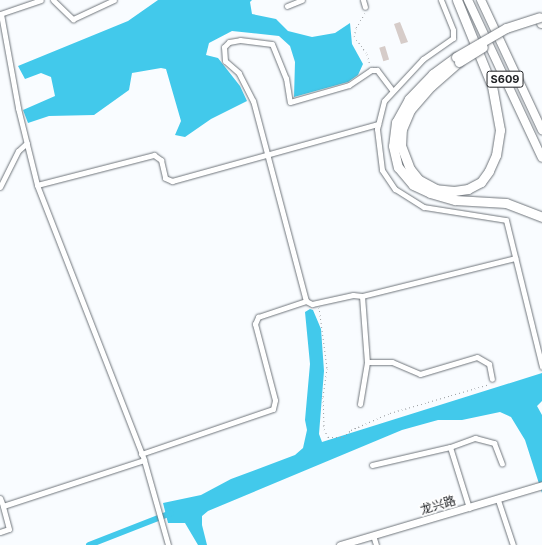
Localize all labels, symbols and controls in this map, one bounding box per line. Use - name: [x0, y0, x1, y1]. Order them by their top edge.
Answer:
- road number: S609: [486, 70, 524, 88]
- street label: 龙兴路: [419, 493, 457, 517]

